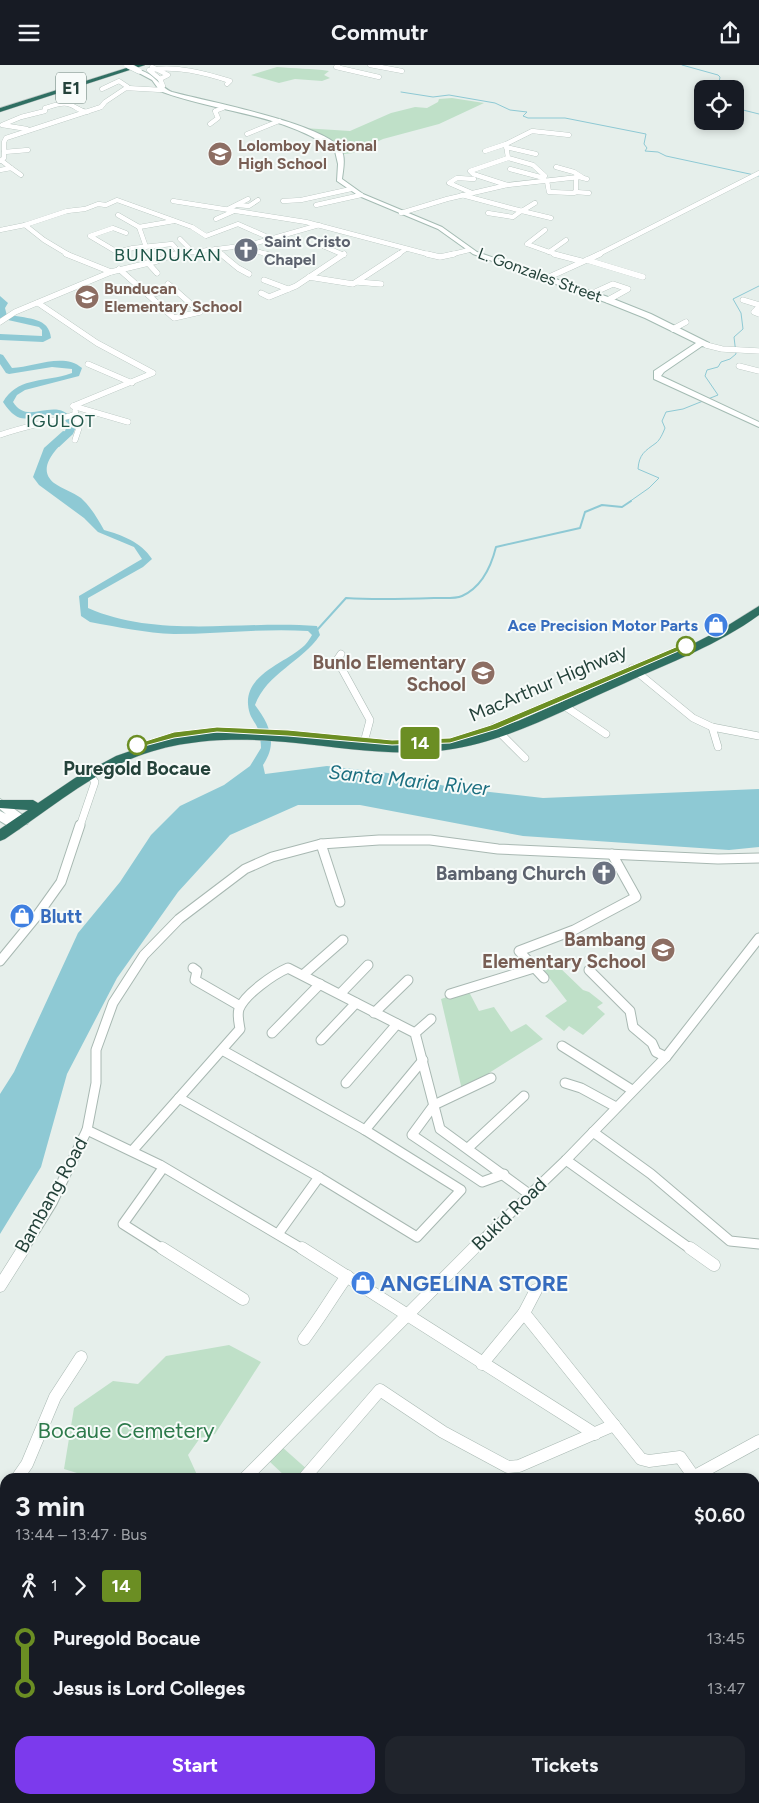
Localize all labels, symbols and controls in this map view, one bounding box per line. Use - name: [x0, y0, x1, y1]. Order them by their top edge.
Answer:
- icon: menu: [15, 19, 43, 47]
- text: Commutr: [331, 19, 428, 46]
- icon: share: [716, 19, 744, 47]
- road number: E1: [56, 72, 86, 103]
- map controls: [694, 80, 744, 130]
- button: locate: [694, 80, 744, 130]
- place label: Lolomboy National High School: [238, 136, 377, 173]
- school or university icon: Lolomboy National High School: [207, 141, 233, 167]
- place label: Saint Cristo Chapel: [264, 232, 351, 269]
- church icon: Saint Cristo Chapel: [233, 237, 259, 263]
- district label: BUNDUKAN: [114, 244, 222, 266]
- street label: L. Gonzales Street: [475, 244, 605, 306]
- place label: Bunducan Elementary School: [104, 279, 242, 316]
- school or university icon: Bunducan Elementary School: [74, 284, 100, 310]
- district label: IGULOT: [26, 410, 96, 432]
- shop icon: Ace Precision Motor Parts: [703, 612, 729, 638]
- place label: Ace Precision Motor Parts: [508, 616, 699, 635]
- unlabelled marker: [676, 636, 696, 656]
- street label: MacArthur Highway: [466, 639, 630, 727]
- place label: Bunlo Elementary School: [313, 651, 466, 696]
- school or university icon: Bunlo Elementary School: [470, 660, 496, 686]
- line badge: 14: [398, 727, 442, 759]
- text: 14: [411, 732, 430, 754]
- marker: Puregold Bocaue: [127, 735, 147, 755]
- place label: Puregold Bocaue: [63, 757, 211, 780]
- water label: Santa Maria River: [327, 760, 492, 800]
- church icon: Bambang Church: [591, 860, 617, 886]
- place label: Bambang Church: [436, 862, 586, 885]
- shop icon: Blutt: [9, 903, 35, 929]
- place label: Blutt: [40, 905, 83, 928]
- place label: Bambang Elementary School: [482, 928, 646, 973]
- school or university icon: Bambang Elementary School: [650, 937, 676, 963]
- street label: Bambang Road: [10, 1133, 92, 1257]
- street label: Bukid Road: [467, 1173, 551, 1255]
- shop icon: ANGELINA STORE: [350, 1270, 376, 1296]
- place label: ANGELINA STORE: [380, 1270, 569, 1297]
- park label: Bocaue Cemetery: [38, 1417, 215, 1444]
- text: 3 min: [15, 1489, 85, 1523]
- text: $0.60: [694, 1504, 745, 1527]
- text: 13:44 – 13:47 · Bus: [15, 1525, 147, 1544]
- icon: walk: [15, 1572, 43, 1600]
- icon: forward: [66, 1572, 94, 1600]
- text: 14: [112, 1575, 131, 1597]
- text: 1: [51, 1576, 58, 1595]
- text: Puregold Bocaue: [53, 1627, 200, 1650]
- text: 13:45: [707, 1629, 745, 1648]
- text: Jesus is Lord Colleges: [53, 1677, 245, 1700]
- text: 13:47: [707, 1679, 745, 1698]
- button: Start: [15, 1736, 375, 1794]
- button: Tickets: [385, 1736, 745, 1794]

